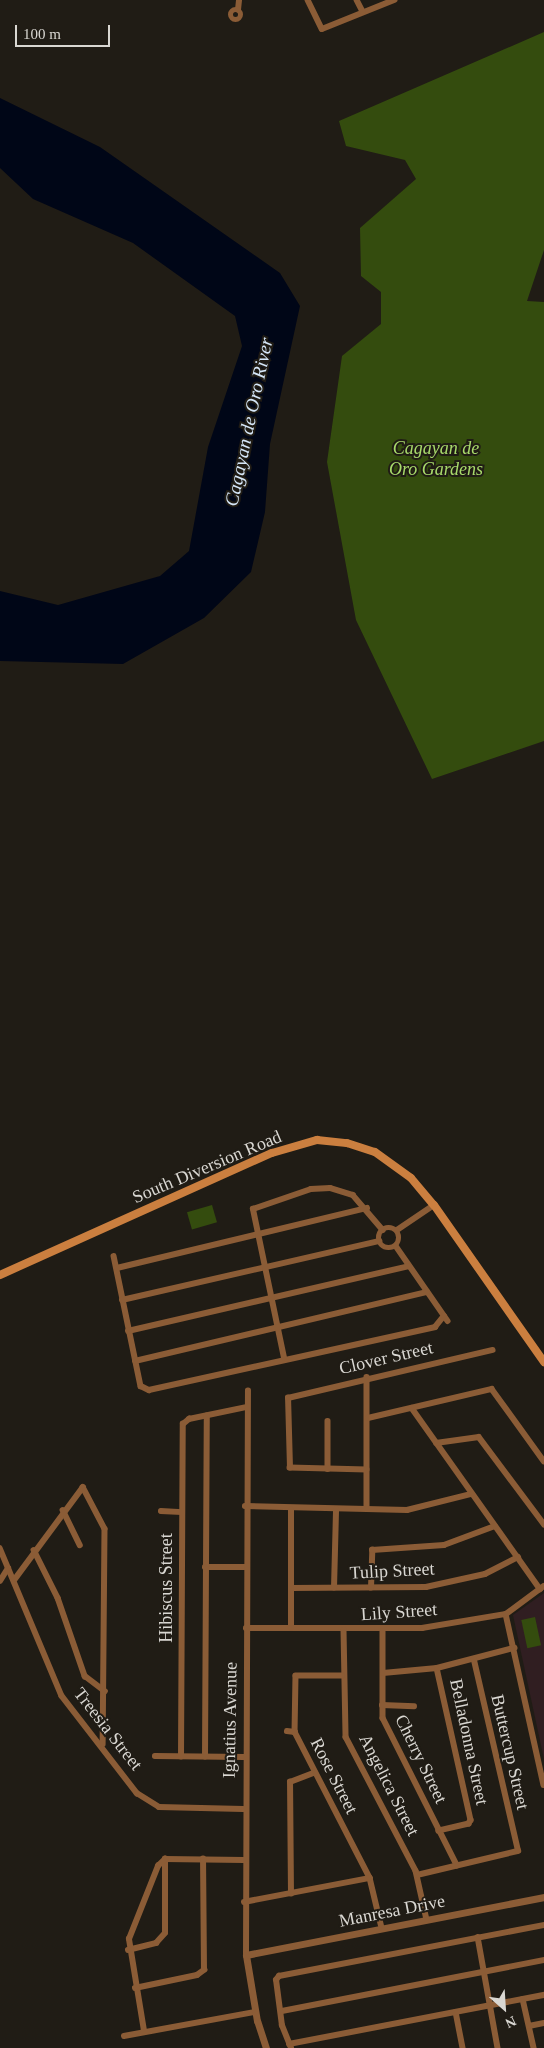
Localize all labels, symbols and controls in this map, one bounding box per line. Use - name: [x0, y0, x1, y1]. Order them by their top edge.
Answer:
- scale bar: [18, 15, 112, 47]
- text: 100 m: [23, 26, 61, 42]
- water label: Cagayan de Oro River: [220, 336, 278, 508]
- park label: Cagayan de Oro Gardens: [389, 438, 483, 480]
- street label: South Diversion Road: [129, 1126, 285, 1208]
- street label: Clover Street: [337, 1337, 435, 1379]
- street label: Hibiscus Street: [155, 1533, 177, 1643]
- street label: Tulip Street: [349, 1558, 435, 1584]
- street label: Lily Street: [360, 1599, 438, 1625]
- street label: Ignatius Avenue: [218, 1661, 242, 1779]
- street label: Belladonna Street: [445, 1677, 493, 1807]
- street label: Treesia Street: [69, 1683, 147, 1775]
- street label: Buttercup Street: [486, 1692, 534, 1812]
- street label: Cherry Street: [390, 1711, 452, 1807]
- street label: Angelica Street: [354, 1730, 424, 1840]
- street label: Rose Street: [306, 1734, 362, 1818]
- street label: Manresa Drive: [337, 1890, 447, 1932]
- north arrow: [479, 1983, 529, 2033]
- text: N: [503, 2013, 519, 2031]

